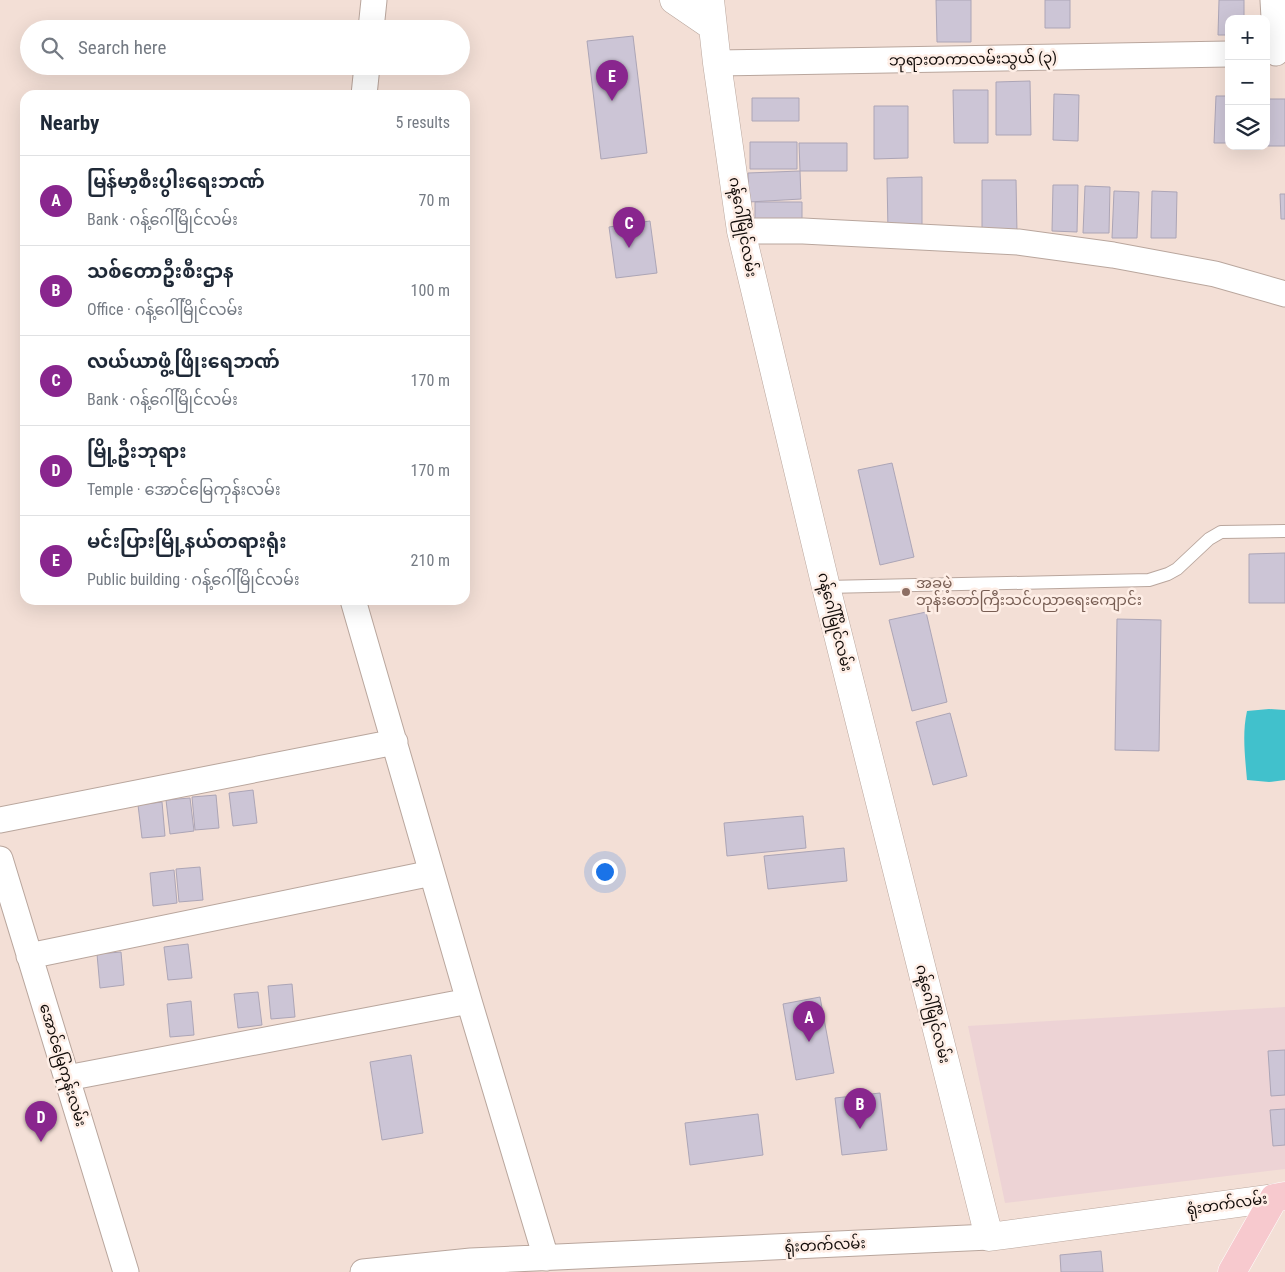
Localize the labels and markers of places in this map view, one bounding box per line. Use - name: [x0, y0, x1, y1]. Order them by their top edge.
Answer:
- pin: E: [596, 60, 628, 101]
- pin: C: [613, 207, 645, 248]
- place label: အခမဲ့ ဘုန်းတော်ကြီးသင်ပညာရေးကျောင်း: [916, 574, 1142, 612]
- marker: အခမဲ့ ဘုန်းတော်ကြီးသင်ပညာရေးကျောင်း: [900, 586, 912, 598]
- pin: A: [793, 1001, 825, 1042]
- pin: B: [844, 1088, 876, 1129]
- pin: D: [25, 1101, 57, 1142]

